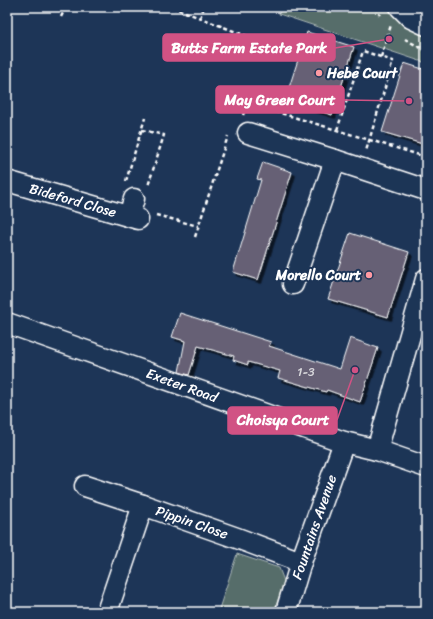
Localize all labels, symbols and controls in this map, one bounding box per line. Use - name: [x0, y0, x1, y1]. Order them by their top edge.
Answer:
- callout: Butts Farm Estate Park: [163, 34, 335, 61]
- text: Butts Farm Estate Park: [171, 35, 328, 61]
- place label: Hebe Court: [326, 61, 399, 86]
- marker: Hebe Court: [314, 68, 324, 78]
- callout: May Green Court: [216, 86, 344, 113]
- text: May Green Court: [223, 87, 336, 113]
- street label: Bideford Close: [26, 176, 119, 225]
- place label: Morello Court: [275, 263, 362, 288]
- marker: Morello Court: [364, 270, 374, 280]
- street label: Exeter Road: [142, 361, 223, 411]
- house number: 1-3: [297, 361, 315, 383]
- callout: Choisya Court: [228, 407, 337, 434]
- text: Choisya Court: [236, 407, 330, 433]
- street label: Fountains Avenue: [285, 471, 344, 583]
- street label: Pippin Close: [152, 498, 232, 547]

